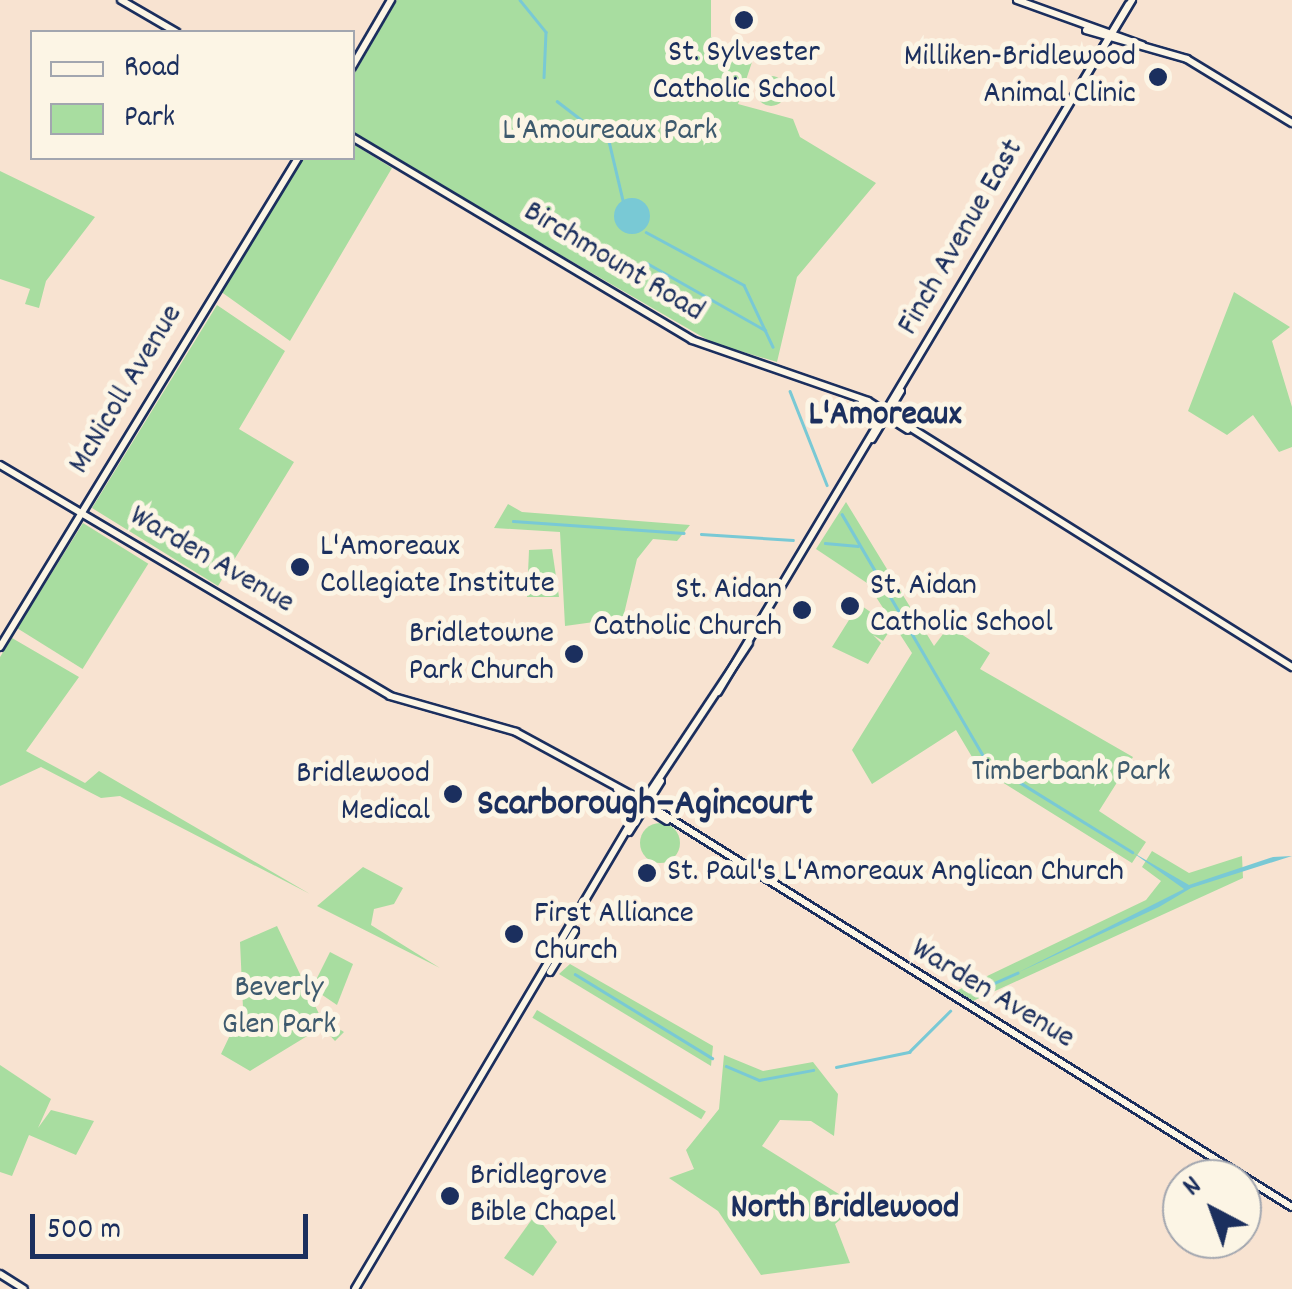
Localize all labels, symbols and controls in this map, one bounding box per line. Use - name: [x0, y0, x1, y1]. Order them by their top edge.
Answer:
- marker: St. Sylvester Catholic School: [733, 9, 755, 31]
- legend: [30, 30, 355, 160]
- place label: St. Sylvester Catholic School: [653, 36, 835, 111]
- place label: Milliken-Bridlewood Animal Clinic: [904, 40, 1136, 115]
- text: Road: [124, 48, 180, 91]
- marker: Milliken-Bridlewood Animal Clinic: [1145, 64, 1171, 90]
- text: Park: [124, 98, 175, 141]
- park label: L'Amoureaux Park: [502, 113, 718, 151]
- street label: Finch Avenue East: [891, 133, 1033, 343]
- street label: Birchmount Road: [516, 194, 710, 332]
- street label: McNicoll Avenue: [61, 298, 193, 482]
- district label: L'Amoreaux: [809, 395, 961, 437]
- street label: Warden Avenue: [122, 498, 300, 624]
- place label: L'Amoreaux Collegiate Institute: [320, 530, 555, 605]
- marker: L'Amoreaux Collegiate Institute: [289, 556, 311, 578]
- place label: St. Aidan Catholic School: [870, 569, 1053, 644]
- place label: St. Aidan Catholic Church: [593, 573, 782, 648]
- marker: St. Aidan Catholic School: [839, 595, 861, 617]
- marker: St. Aidan Catholic Church: [791, 599, 813, 621]
- place label: Bridletowne Park Church: [408, 617, 554, 692]
- marker: Bridletowne Park Church: [563, 643, 585, 665]
- park label: Timberbank Park: [971, 754, 1171, 792]
- place label: Bridlewood Medical: [296, 757, 430, 832]
- marker: Bridlewood Medical: [440, 781, 466, 807]
- district label: Scarborough–Agincourt: [477, 783, 813, 829]
- place label: St. Paul's L'Amoreaux Anglican Church: [667, 854, 1124, 892]
- marker: St. Paul's L'Amoreaux Anglican Church: [636, 862, 658, 884]
- place label: First Alliance Church: [534, 897, 694, 972]
- marker: First Alliance Church: [503, 923, 525, 945]
- street label: Warden Avenue: [903, 931, 1081, 1059]
- park label: Beverly Glen Park: [222, 971, 336, 1046]
- place label: Bridlegrove Bible Chapel: [470, 1159, 616, 1234]
- north arrow: [1162, 1159, 1262, 1259]
- text: N: [1175, 1168, 1212, 1208]
- marker: Bridlegrove Bible Chapel: [439, 1185, 461, 1207]
- district label: North Bridlewood: [730, 1188, 960, 1230]
- scale bar: [35, 1194, 312, 1256]
- text: 500 m: [47, 1210, 121, 1253]

